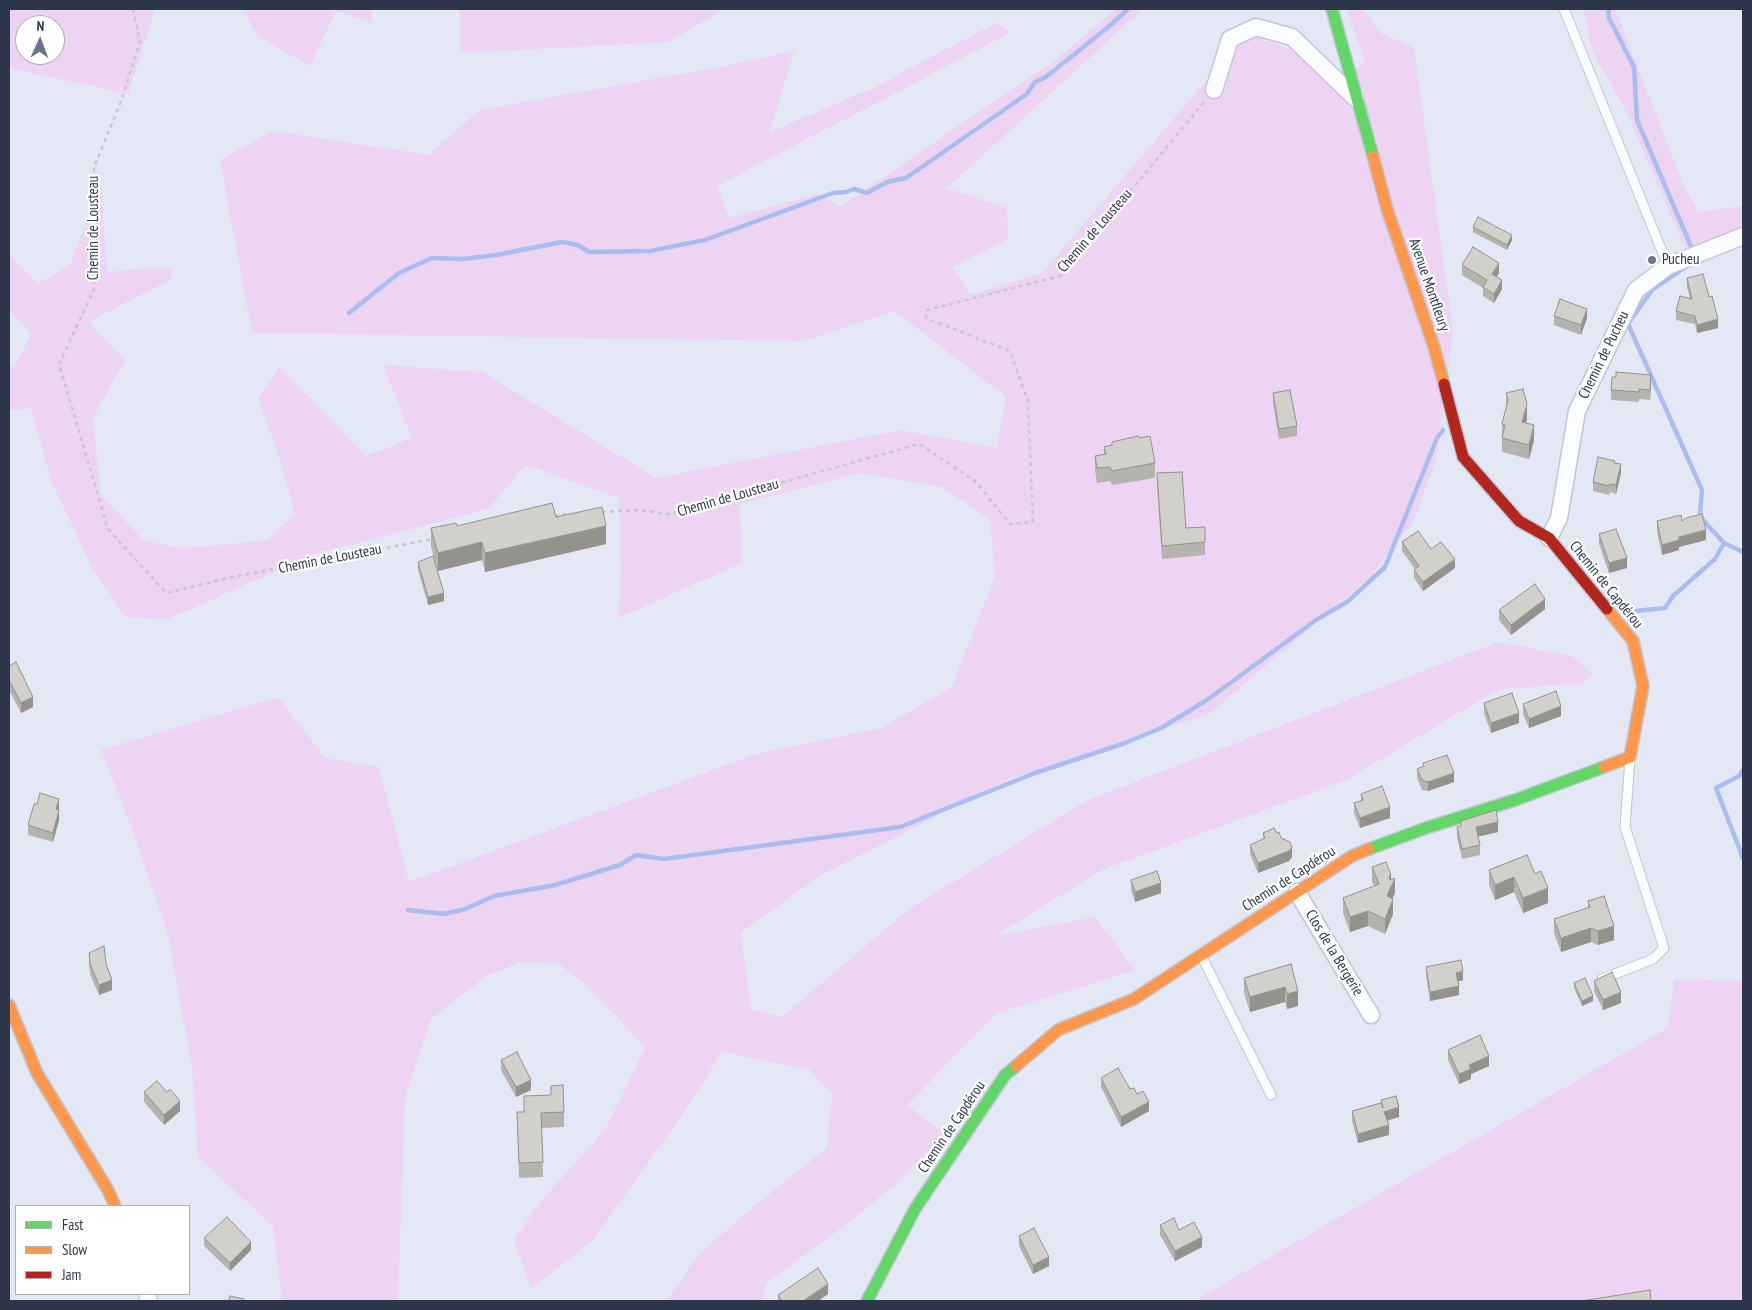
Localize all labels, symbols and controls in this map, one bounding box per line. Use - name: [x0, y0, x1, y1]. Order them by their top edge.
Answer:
- north arrow: [15, 15, 65, 65]
- text: N: [36, 17, 45, 35]
- street label: Chemin de Lousteau: [85, 176, 103, 280]
- street label: Chemin de Lousteau: [1054, 186, 1136, 276]
- street label: Avenue Montfleury: [1405, 236, 1453, 334]
- place label: Pucheu: [1662, 251, 1700, 269]
- marker: Pucheu: [1646, 254, 1658, 266]
- street label: Chemin de Pucheu: [1575, 308, 1633, 402]
- street label: Chemin de Lousteau: [675, 475, 781, 521]
- street label: Chemin de Capdérou: [1565, 538, 1647, 632]
- street label: Chemin de Lousteau: [277, 540, 383, 578]
- street label: Chemin de Capdérou: [1239, 842, 1339, 916]
- street label: Clos de la Bergerie: [1301, 907, 1367, 999]
- street label: Chemin de Capdérou: [915, 1077, 989, 1177]
- legend: [15, 1205, 190, 1295]
- text: Fast: [62, 1215, 83, 1234]
- text: Slow: [62, 1240, 87, 1259]
- text: Jam: [62, 1265, 81, 1284]

